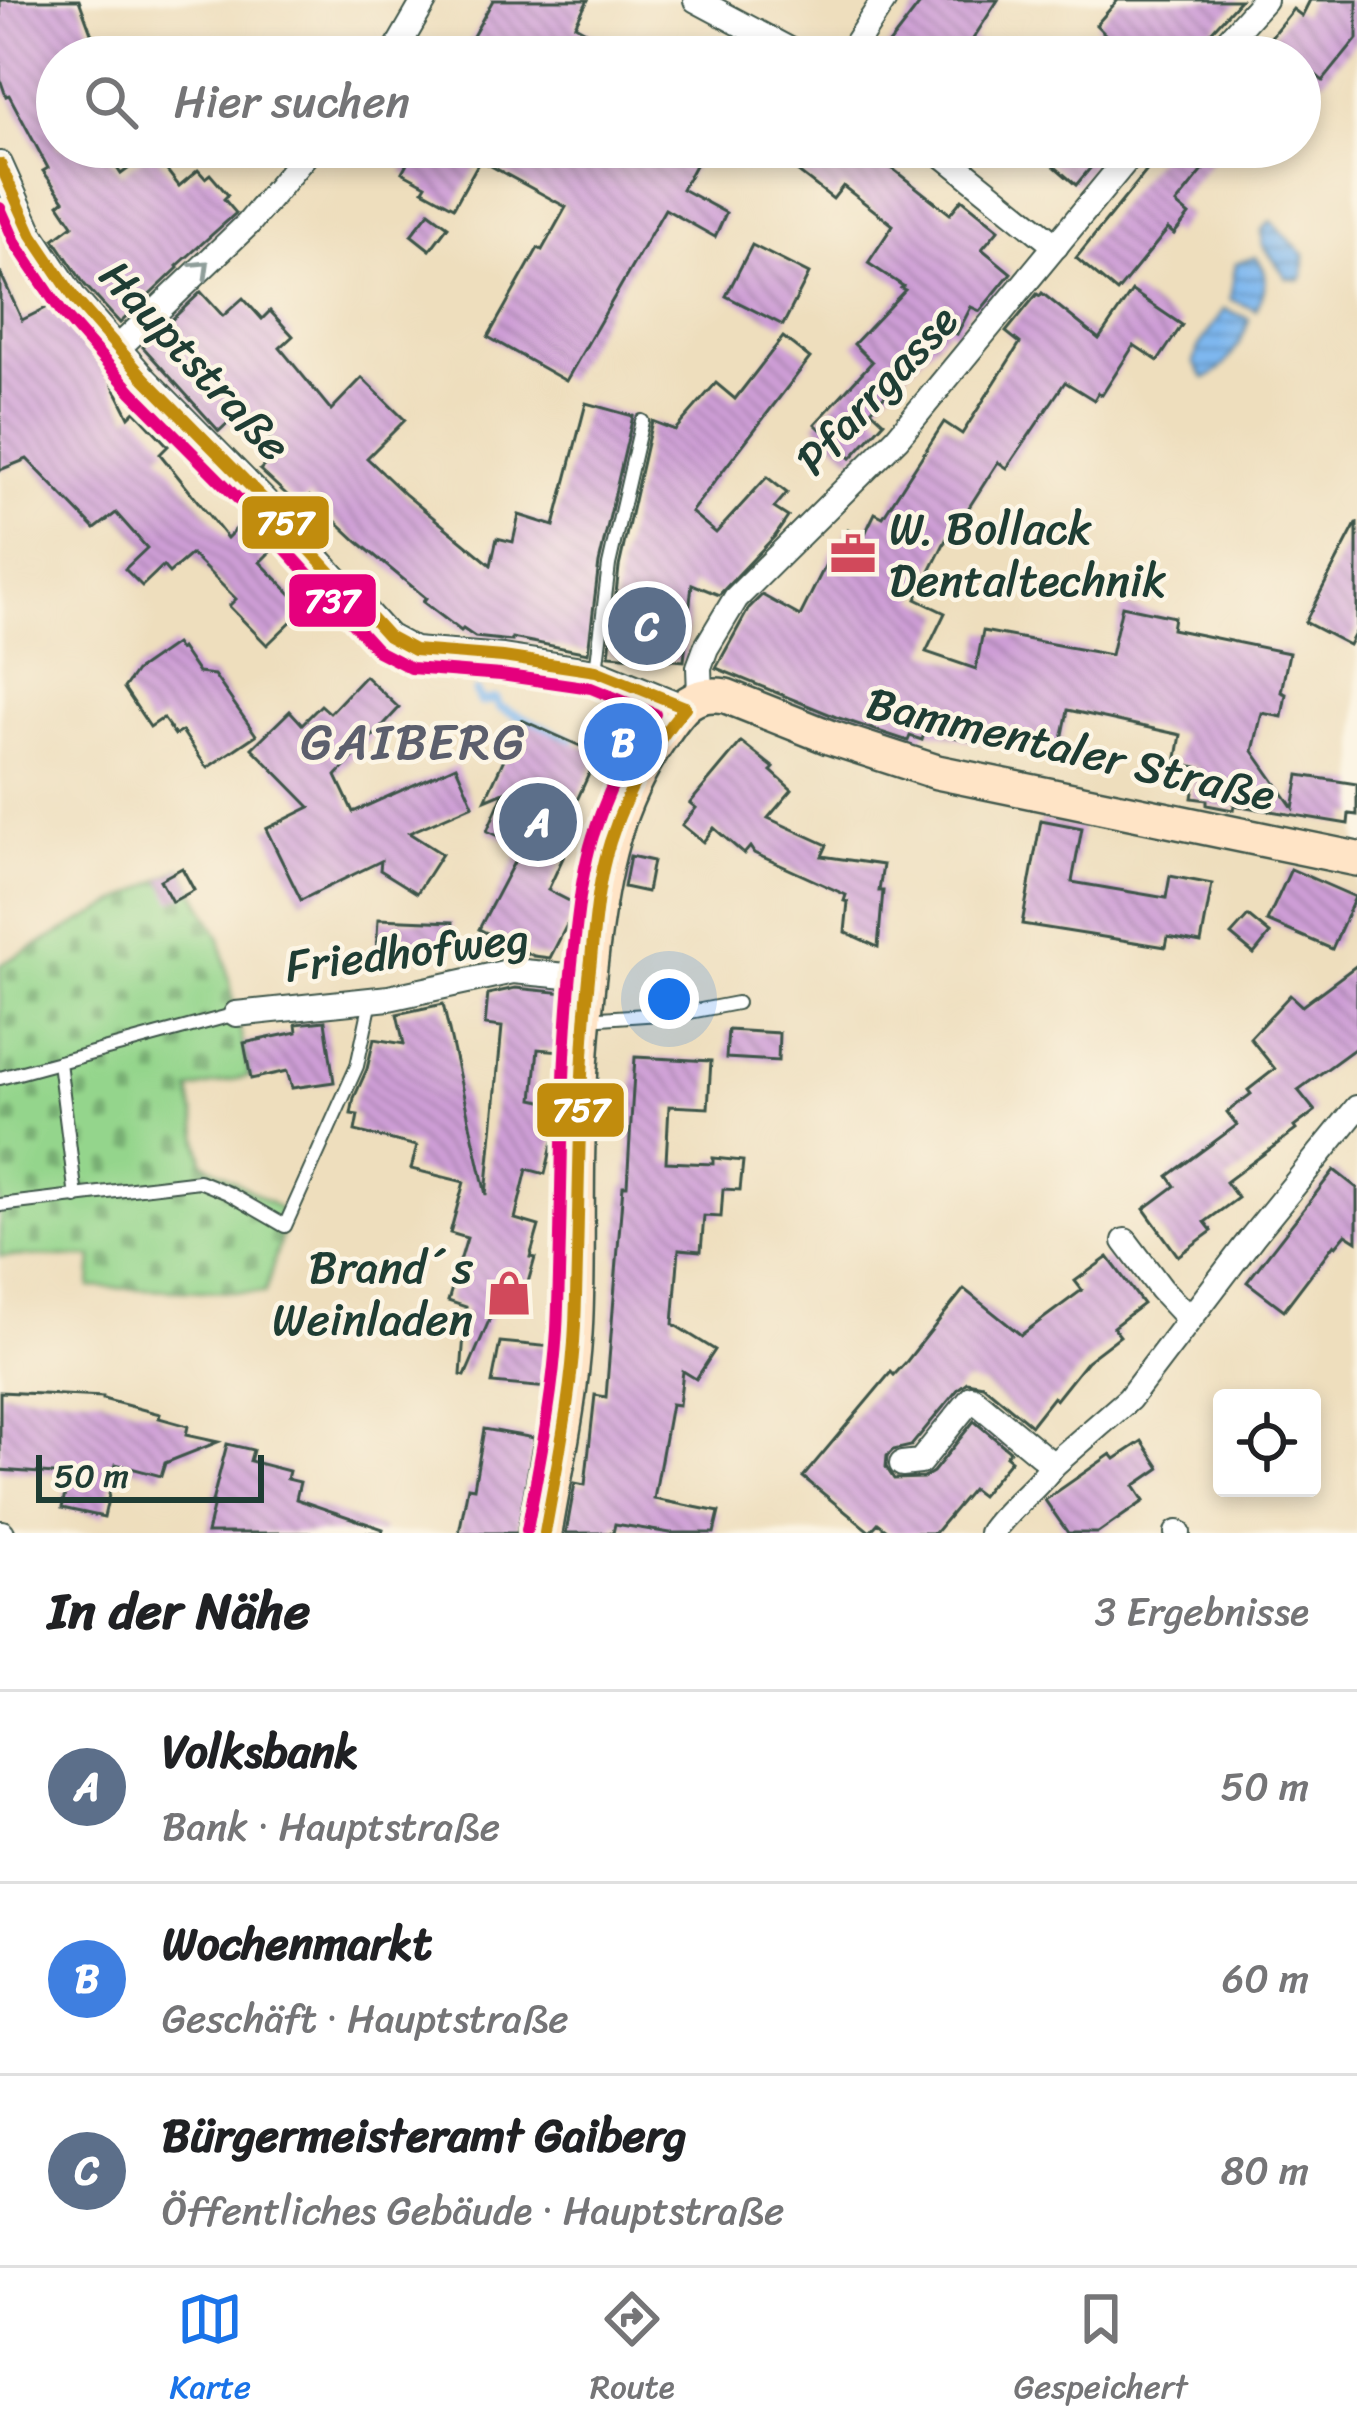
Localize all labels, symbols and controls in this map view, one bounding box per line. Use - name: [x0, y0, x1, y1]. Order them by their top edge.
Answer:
- search box: [36, 36, 1321, 168]
- text: Hier suchen: [174, 62, 410, 142]
- icon: search: [78, 69, 144, 135]
- street label: Hauptstraße: [79, 240, 312, 481]
- one-way arrow: [188, 261, 210, 283]
- street label: Pfarrgasse: [775, 285, 979, 495]
- place label: W. Bollack Dentaltechnik: [889, 489, 1166, 621]
- line badge: 757: [240, 494, 331, 551]
- text: 757: [256, 494, 316, 552]
- office icon: W. Bollack Dentaltechnik: [828, 529, 878, 579]
- line badge: 737: [287, 572, 378, 629]
- text: 737: [304, 572, 362, 630]
- pin: C: [608, 581, 686, 671]
- street label: Bammentaler Straße: [858, 663, 1283, 835]
- district label: GAIBERG: [300, 697, 528, 787]
- pin: B: [584, 697, 662, 787]
- pin: A: [499, 777, 577, 867]
- street label: Friedhofweg: [281, 897, 534, 1007]
- your location: [639, 969, 699, 1029]
- line badge: 757: [535, 1081, 626, 1139]
- text: 757: [552, 1081, 612, 1139]
- place label: Brand´s Weinladen: [272, 1228, 473, 1360]
- shop icon: Brand´s Weinladen: [484, 1268, 534, 1318]
- map controls: [1213, 1389, 1321, 1497]
- button: locate: [1213, 1389, 1321, 1497]
- text: 50 m: [54, 1447, 129, 1505]
- scale bar: [36, 1449, 264, 1502]
- text: In der Nähe: [48, 1566, 310, 1656]
- text: 3 Ergebnisse: [1095, 1577, 1309, 1646]
- text: Volksbank: [162, 1712, 358, 1792]
- text: A: [74, 1752, 100, 1821]
- text: 50 m: [1220, 1752, 1309, 1821]
- text: Bank · Hauptstraße: [162, 1792, 500, 1861]
- text: Wochenmarkt: [162, 1904, 432, 1984]
- text: B: [75, 1944, 99, 2013]
- text: 60 m: [1222, 1944, 1309, 2013]
- text: Geschäft · Hauptstraße: [162, 1984, 569, 2053]
- text: Bürgermeisteramt Gaiberg: [162, 2096, 687, 2176]
- text: C: [75, 2136, 99, 2205]
- text: 80 m: [1221, 2136, 1309, 2205]
- text: Öffentliches Gebäude · Hauptstraße: [162, 2176, 784, 2245]
- tab: Karte: [169, 2286, 251, 2416]
- tab: Route: [590, 2286, 675, 2416]
- tab: Gespeichert: [1014, 2286, 1187, 2416]

